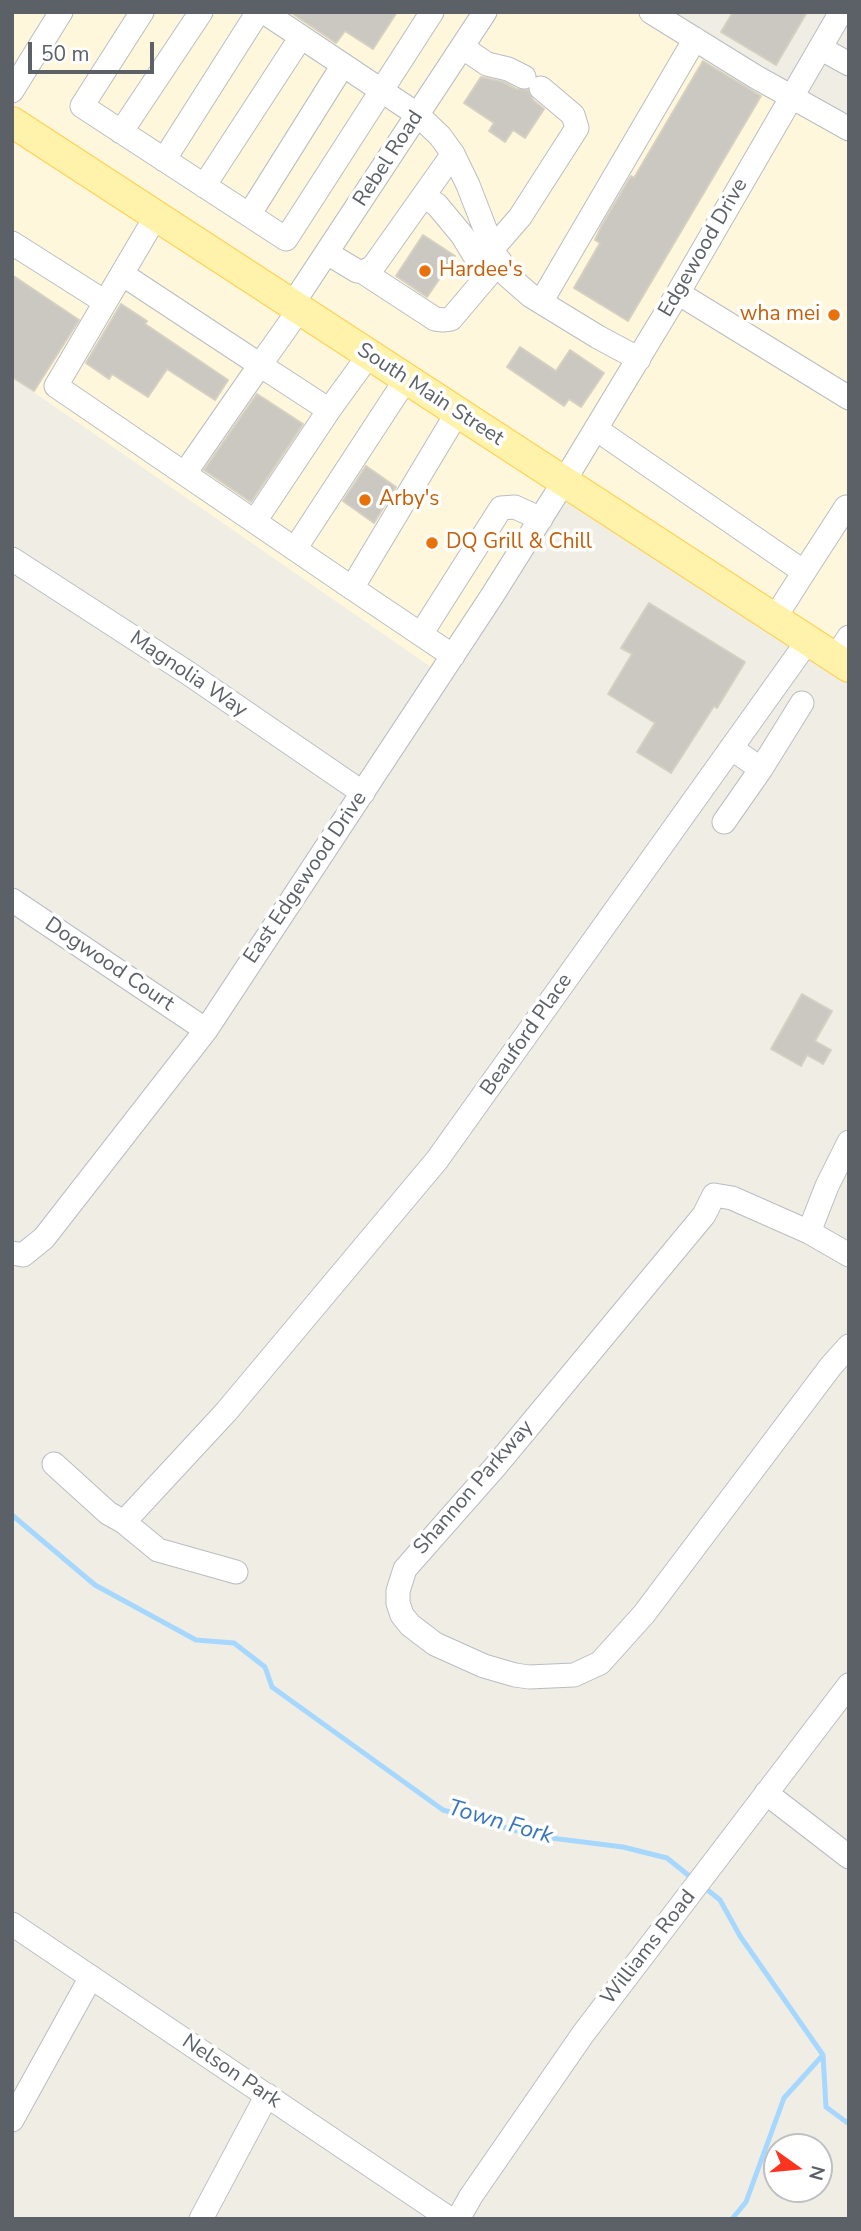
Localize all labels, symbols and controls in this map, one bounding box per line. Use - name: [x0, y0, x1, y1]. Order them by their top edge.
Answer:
- scale bar: [32, 28, 158, 72]
- text: 50 m: [41, 40, 90, 68]
- street label: Rebel Road: [349, 106, 429, 212]
- street label: Edgewood Drive: [654, 174, 754, 322]
- place label: Hardee's: [439, 258, 523, 284]
- marker: Hardee's: [417, 263, 433, 279]
- place label: wha mei: [740, 302, 820, 328]
- marker: wha mei: [826, 307, 842, 323]
- street label: South Main Street: [352, 338, 508, 452]
- place label: Arby's: [379, 487, 439, 513]
- marker: Arby's: [357, 492, 373, 508]
- place label: DQ Grill & Chill: [446, 530, 592, 556]
- marker: DQ Grill & Chill: [424, 535, 440, 551]
- street label: Magnolia Way: [124, 626, 252, 724]
- street label: East Edgewood Drive: [239, 787, 373, 969]
- street label: Dogwood Court: [40, 913, 178, 1017]
- street label: Beauford Place: [476, 969, 578, 1101]
- street label: Shannon Parkway: [409, 1416, 539, 1560]
- water label: Town Fork: [444, 1795, 556, 1851]
- street label: Williams Road: [596, 1886, 702, 2010]
- street label: Nelson Park: [177, 2030, 285, 2114]
- north arrow: [763, 2133, 833, 2203]
- text: N: [802, 2163, 831, 2183]

